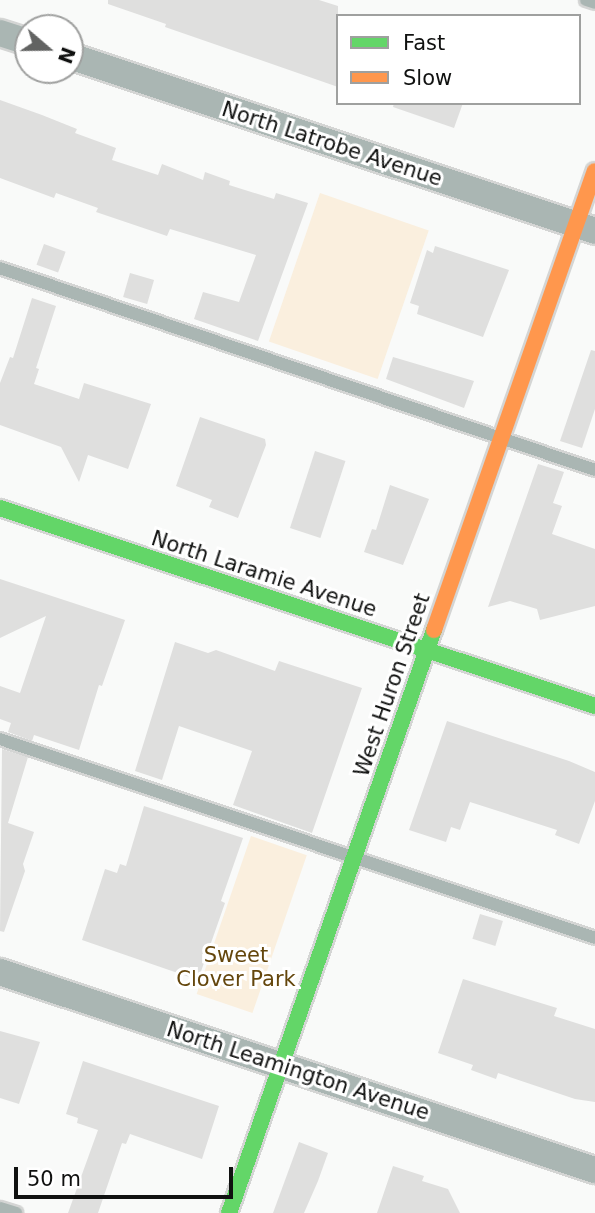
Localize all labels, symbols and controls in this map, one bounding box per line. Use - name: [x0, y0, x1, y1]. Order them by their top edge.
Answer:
- north arrow: [14, 14, 84, 84]
- legend: [336, 14, 581, 105]
- text: Fast: [403, 31, 445, 55]
- text: N: [54, 44, 80, 67]
- text: Slow: [403, 66, 452, 90]
- street label: North Latrobe Avenue: [219, 96, 445, 192]
- street label: North Laramie Avenue: [148, 526, 380, 622]
- street label: West Huron Street: [349, 590, 435, 780]
- park label: Sweet Clover Park: [176, 942, 296, 992]
- street label: North Leamington Avenue: [164, 1017, 432, 1125]
- scale bar: [18, 1154, 236, 1198]
- text: 50 m: [27, 1167, 81, 1191]

